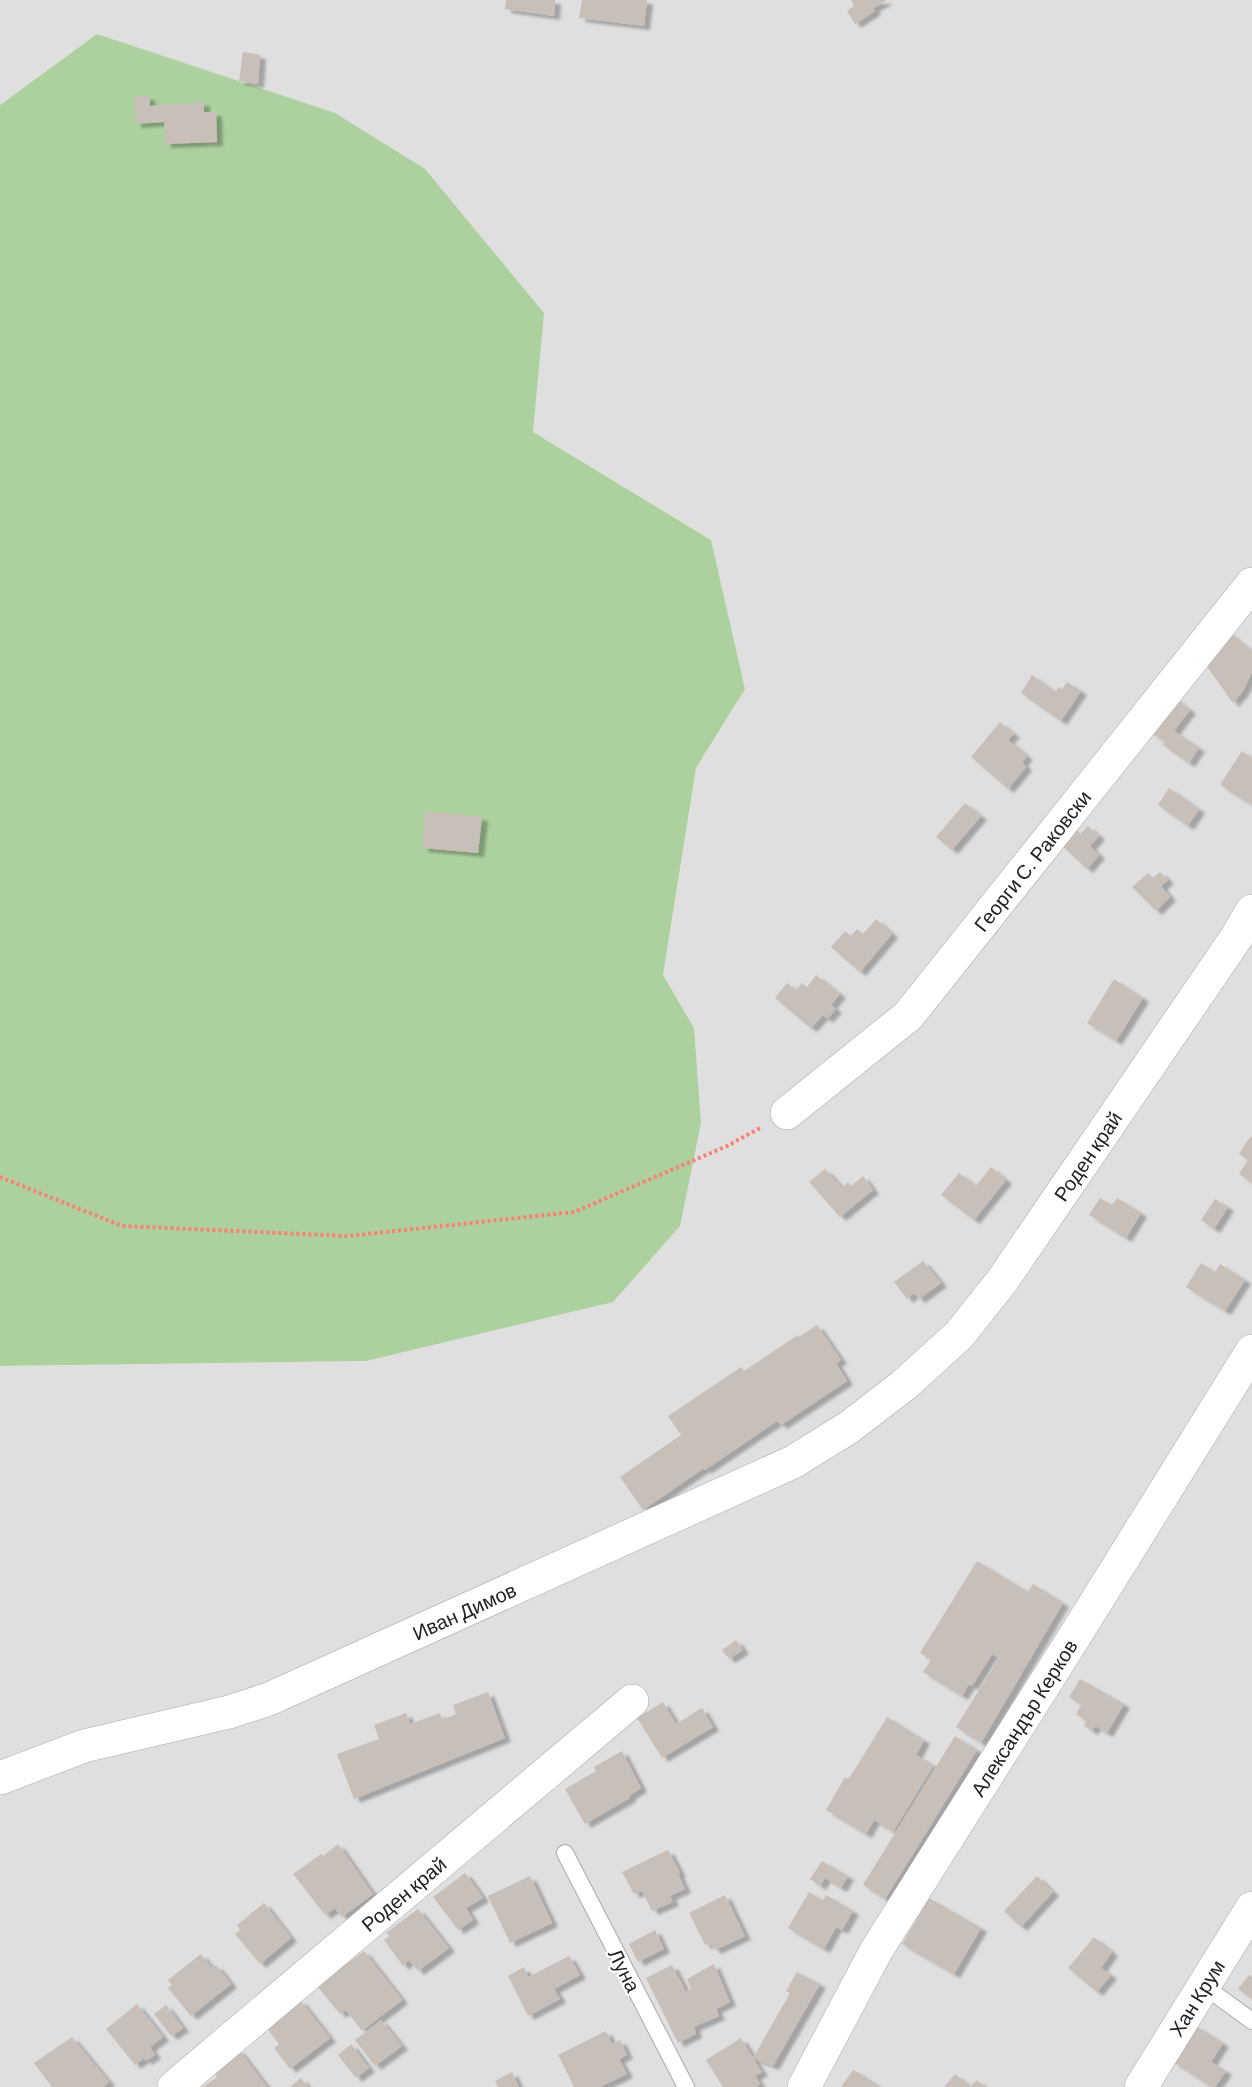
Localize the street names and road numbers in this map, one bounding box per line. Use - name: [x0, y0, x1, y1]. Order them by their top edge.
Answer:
- street label: Георги С. Раковски: [968, 785, 1095, 936]
- street label: Роден край: [1048, 1107, 1126, 1205]
- street label: Иван Димов: [409, 1577, 520, 1645]
- street label: Александър Керков: [965, 1635, 1082, 1800]
- street label: Роден край: [356, 1851, 451, 1936]
- street label: Луна: [604, 1944, 646, 1997]
- street label: Хан Крум: [1164, 1955, 1229, 2040]

